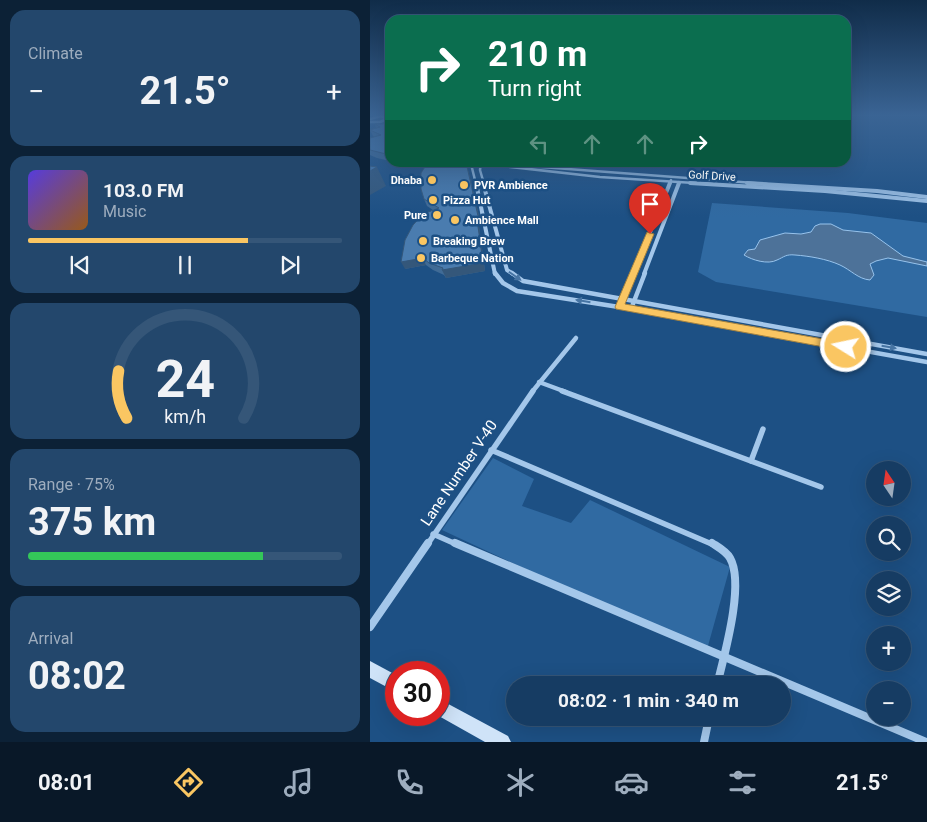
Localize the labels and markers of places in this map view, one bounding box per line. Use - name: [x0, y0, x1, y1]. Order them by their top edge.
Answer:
- place label: Dhaba: [391, 174, 422, 187]
- marker: Dhaba: [426, 174, 438, 186]
- marker: PVR Ambience: [458, 179, 470, 191]
- place label: PVR Ambience: [474, 179, 548, 192]
- pin: [629, 183, 671, 234]
- marker: Pizza Hut: [427, 194, 439, 206]
- place label: Pizza Hut: [443, 194, 491, 207]
- place label: Pure: [404, 209, 427, 222]
- marker: Pure: [431, 209, 443, 221]
- marker: Ambience Mall: [449, 214, 461, 226]
- place label: Ambience Mall: [465, 214, 539, 227]
- marker: Breaking Brew: [417, 235, 429, 247]
- place label: Breaking Brew: [433, 235, 505, 248]
- marker: Barbeque Nation: [415, 252, 427, 264]
- place label: Barbeque Nation: [431, 252, 514, 265]

